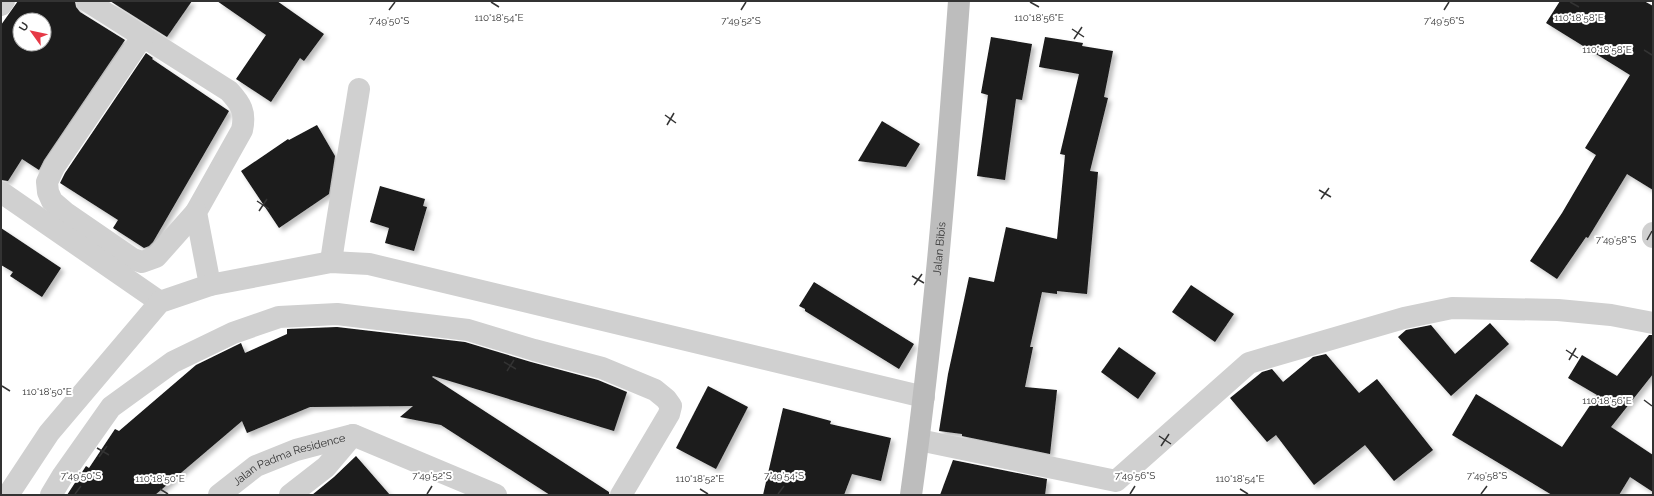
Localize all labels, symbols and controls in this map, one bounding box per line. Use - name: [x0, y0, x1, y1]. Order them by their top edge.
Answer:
- north arrow: [12, 12, 52, 52]
- text: 110°18'54"E: [475, 12, 524, 23]
- text: 110°18'56"E: [1014, 12, 1064, 23]
- text: 110°18'58"E: [1554, 12, 1604, 23]
- text: 7°49'50"S: [369, 15, 409, 26]
- text: 7°49'52"S: [721, 15, 761, 26]
- text: 7°49'56"S: [1424, 15, 1464, 26]
- text: U: [16, 20, 32, 34]
- text: 110°18'58"E: [1582, 44, 1632, 55]
- street label: Jalan Bibis: [930, 221, 948, 276]
- text: 7°49'58"S: [1596, 234, 1636, 245]
- text: 110°18'50"E: [22, 386, 72, 397]
- text: 110°18'56"E: [1582, 395, 1632, 406]
- street label: Jalan Padma Residence: [230, 431, 347, 488]
- text: 7°49'50"S: [61, 470, 101, 481]
- text: 7°49'52"S: [412, 470, 452, 481]
- text: 7°49'54"S: [764, 470, 804, 481]
- text: 7°49'56"S: [1115, 470, 1155, 481]
- text: 7°49'58"S: [1467, 470, 1507, 481]
- text: 110°18'50"E: [135, 473, 185, 484]
- text: 110°18'52"E: [676, 473, 724, 484]
- text: 110°18'54"E: [1216, 473, 1265, 484]

